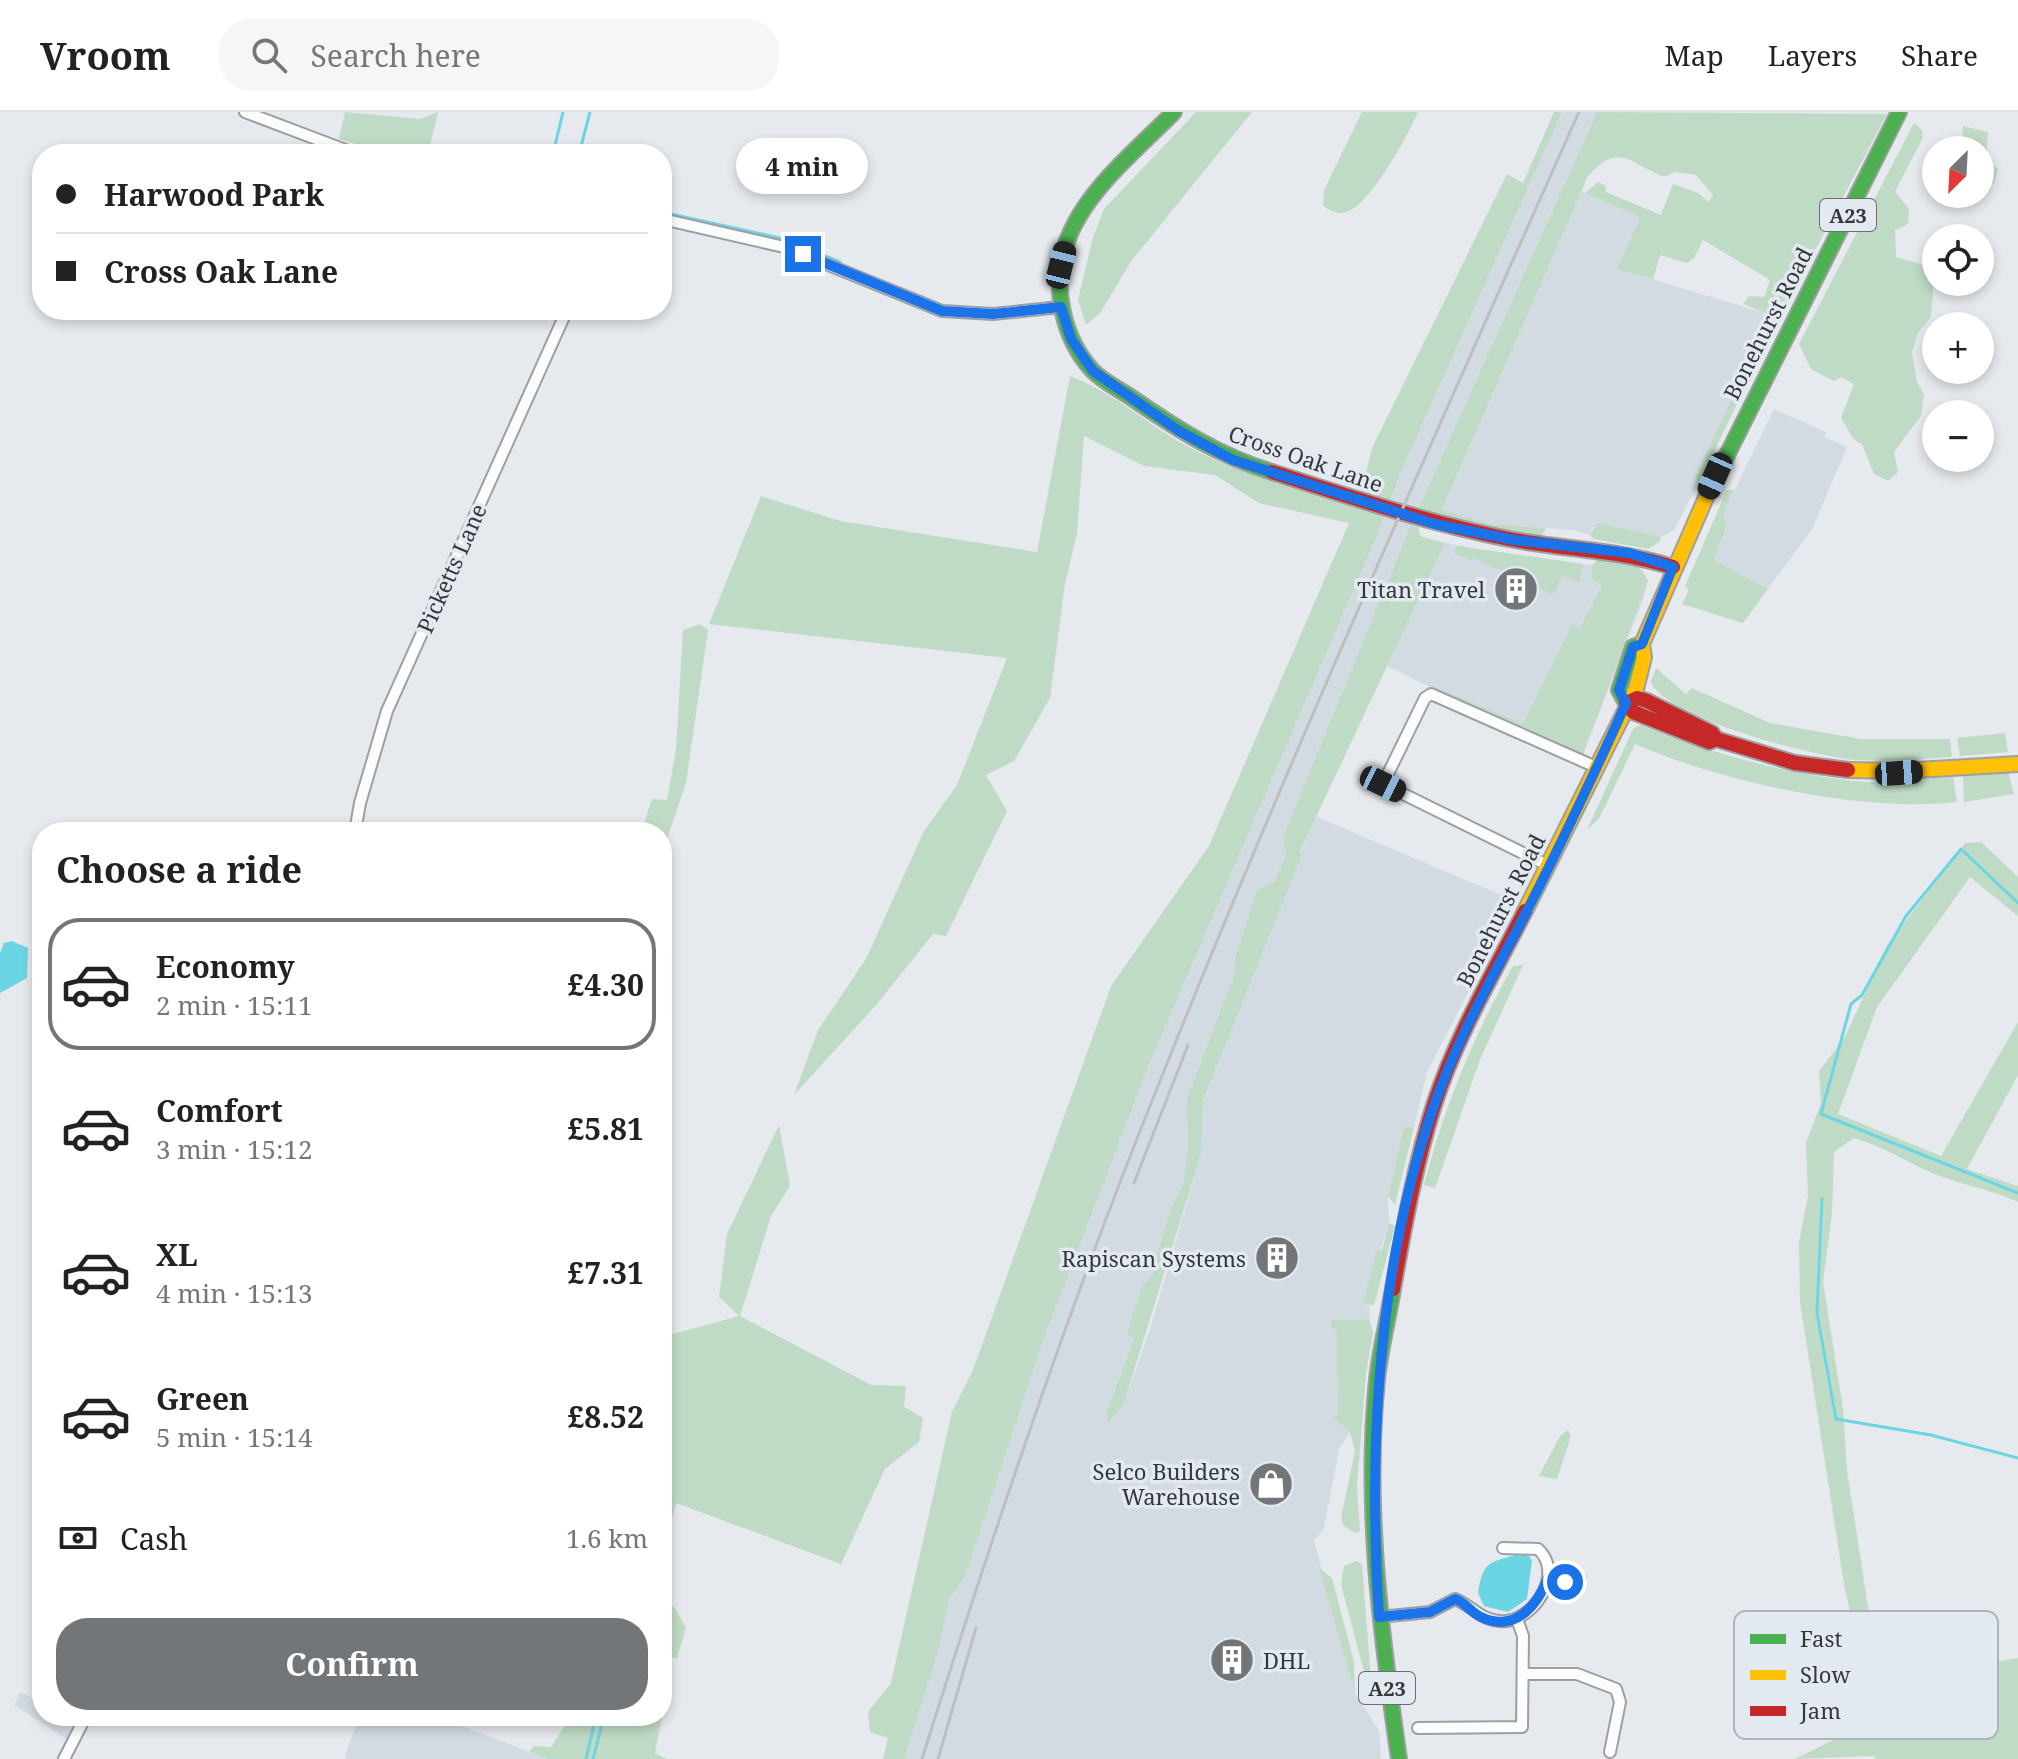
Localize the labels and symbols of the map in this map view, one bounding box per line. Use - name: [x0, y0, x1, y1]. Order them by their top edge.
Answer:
- north arrow: [1922, 136, 1994, 208]
- callout: 4 min: [737, 138, 869, 194]
- road number: A23: [1820, 199, 1876, 231]
- route end: [785, 236, 821, 272]
- car: [1044, 239, 1078, 291]
- street label: Bonehurst Road: [1716, 241, 1819, 405]
- street label: Cross Oak Lane: [1225, 418, 1387, 498]
- car: [1694, 449, 1736, 503]
- street label: Picketts Lane: [409, 499, 493, 637]
- building icon: Titan Travel: [1492, 565, 1540, 613]
- place label: Titan Travel: [1357, 574, 1485, 604]
- car: [1874, 759, 1924, 787]
- car: [1356, 763, 1410, 805]
- street label: Bonehurst Road: [1449, 828, 1552, 992]
- building icon: Rapiscan Systems: [1253, 1234, 1301, 1282]
- place label: Rapiscan Systems: [1061, 1243, 1246, 1273]
- place label: Selco Builders Warehouse: [1092, 1456, 1240, 1511]
- shop icon: Selco Builders Warehouse: [1247, 1460, 1295, 1508]
- route start: [1547, 1564, 1583, 1600]
- legend: [1734, 1611, 1998, 1739]
- text: Fast: [1800, 1623, 1842, 1653]
- building icon: DHL: [1208, 1636, 1256, 1684]
- place label: DHL: [1263, 1645, 1310, 1675]
- text: Slow: [1800, 1659, 1850, 1689]
- road number: A23: [1359, 1672, 1415, 1704]
- text: Jam: [1799, 1695, 1841, 1725]

